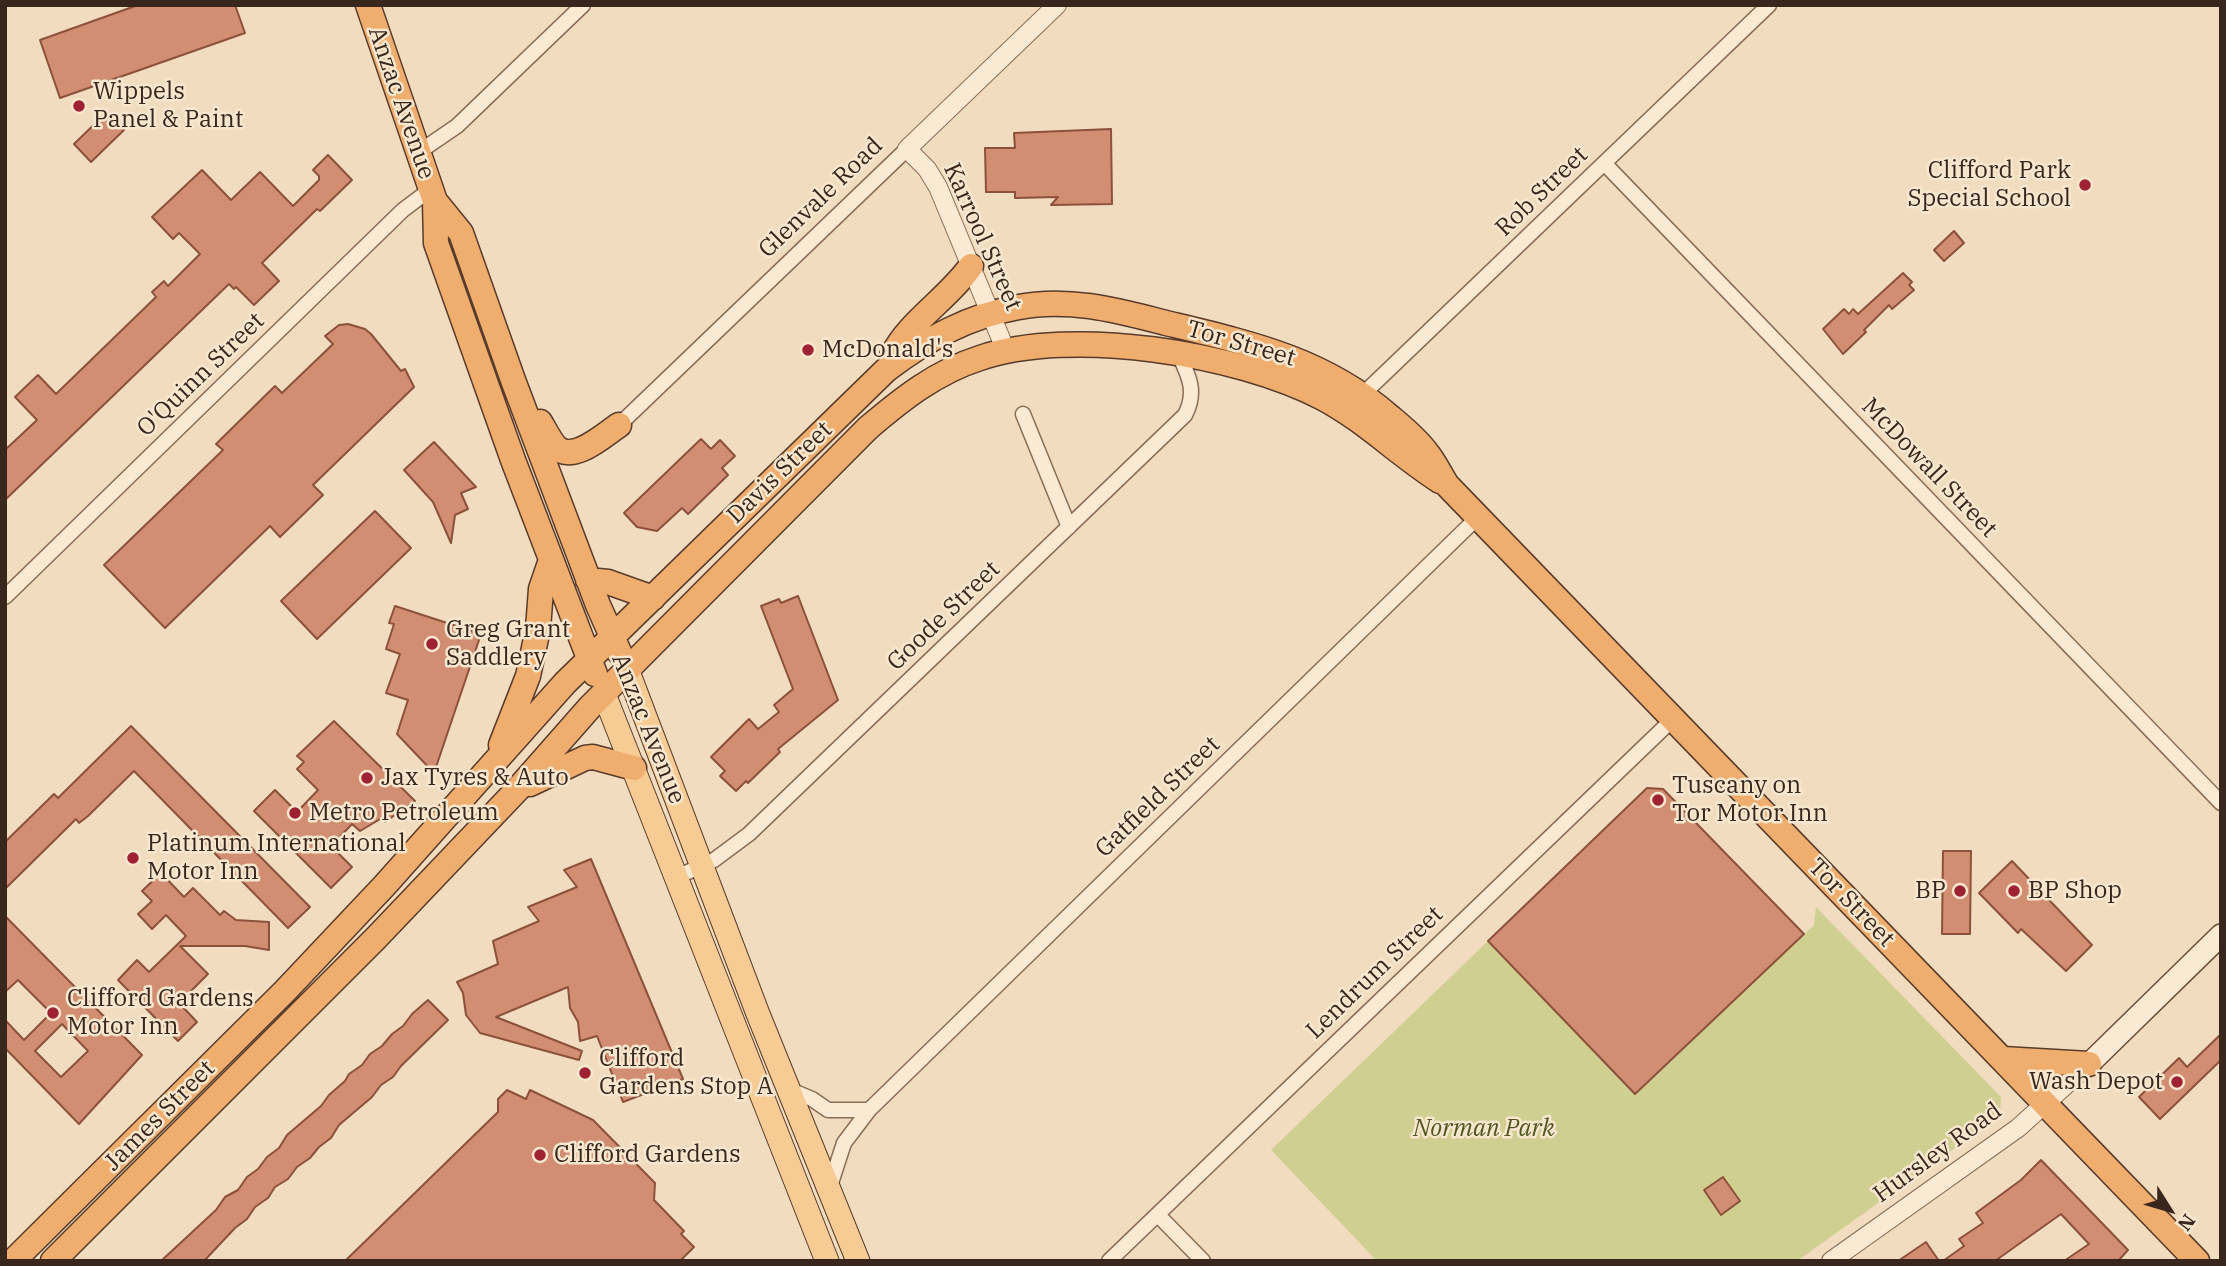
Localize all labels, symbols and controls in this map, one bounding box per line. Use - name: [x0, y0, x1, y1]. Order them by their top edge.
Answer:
- street label: Anzac Avenue: [361, 23, 441, 183]
- place label: Wippels Panel & Paint: [93, 78, 243, 134]
- marker: Wippels Panel & Paint: [71, 98, 87, 114]
- street label: Glenvale Road: [753, 132, 889, 264]
- street label: Rob Street: [1490, 141, 1594, 243]
- place label: Clifford Park Special School: [1907, 157, 2071, 213]
- street label: Karrool Street: [937, 159, 1027, 315]
- marker: Clifford Park Special School: [2077, 177, 2093, 193]
- street label: O'Quinn Street: [131, 307, 271, 443]
- street label: Tor Street: [1183, 315, 1299, 373]
- place label: McDonald's: [822, 336, 954, 364]
- marker: McDonald's: [800, 342, 816, 358]
- street label: McDowall Street: [1855, 392, 2003, 544]
- street label: Davis Street: [722, 416, 838, 530]
- street label: Goode Street: [882, 555, 1006, 677]
- place label: Greg Grant Saddlery: [446, 616, 570, 672]
- marker: Greg Grant Saddlery: [424, 636, 440, 652]
- street label: Anzac Avenue: [605, 650, 691, 808]
- street label: Gatfield Street: [1090, 730, 1226, 864]
- place label: Jax Tyres & Auto: [381, 764, 569, 792]
- marker: Jax Tyres & Auto: [359, 770, 375, 786]
- place label: Tuscany on Tor Motor Inn: [1672, 772, 1828, 828]
- marker: Tuscany on Tor Motor Inn: [1650, 792, 1666, 808]
- place label: Metro Petroleum: [309, 799, 499, 827]
- marker: Metro Petroleum: [287, 805, 303, 821]
- place label: Platinum International Motor Inn: [147, 830, 406, 886]
- marker: Platinum International Motor Inn: [125, 850, 141, 866]
- street label: Tor Street: [1802, 853, 1900, 953]
- place label: BP: [1915, 877, 1946, 905]
- place label: BP Shop: [2028, 877, 2122, 905]
- marker: BP: [1952, 883, 1968, 899]
- marker: BP Shop: [2006, 883, 2022, 899]
- street label: Lendrum Street: [1301, 901, 1449, 1045]
- place label: Clifford Gardens Motor Inn: [67, 985, 254, 1041]
- marker: Clifford Gardens Motor Inn: [45, 1005, 61, 1021]
- place label: Clifford Gardens Stop A: [599, 1045, 773, 1101]
- street label: James Street: [99, 1055, 221, 1177]
- marker: Clifford Gardens Stop A: [577, 1065, 593, 1081]
- place label: Wash Depot: [2029, 1068, 2163, 1096]
- marker: Wash Depot: [2169, 1074, 2185, 1090]
- street label: Hursley Road: [1868, 1097, 2008, 1209]
- park label: Norman Park: [1413, 1115, 1555, 1143]
- place label: Clifford Gardens: [554, 1141, 741, 1169]
- marker: Clifford Gardens: [532, 1147, 548, 1163]
- north arrow: [2135, 1175, 2205, 1245]
- text: N: [2173, 1209, 2201, 1236]

